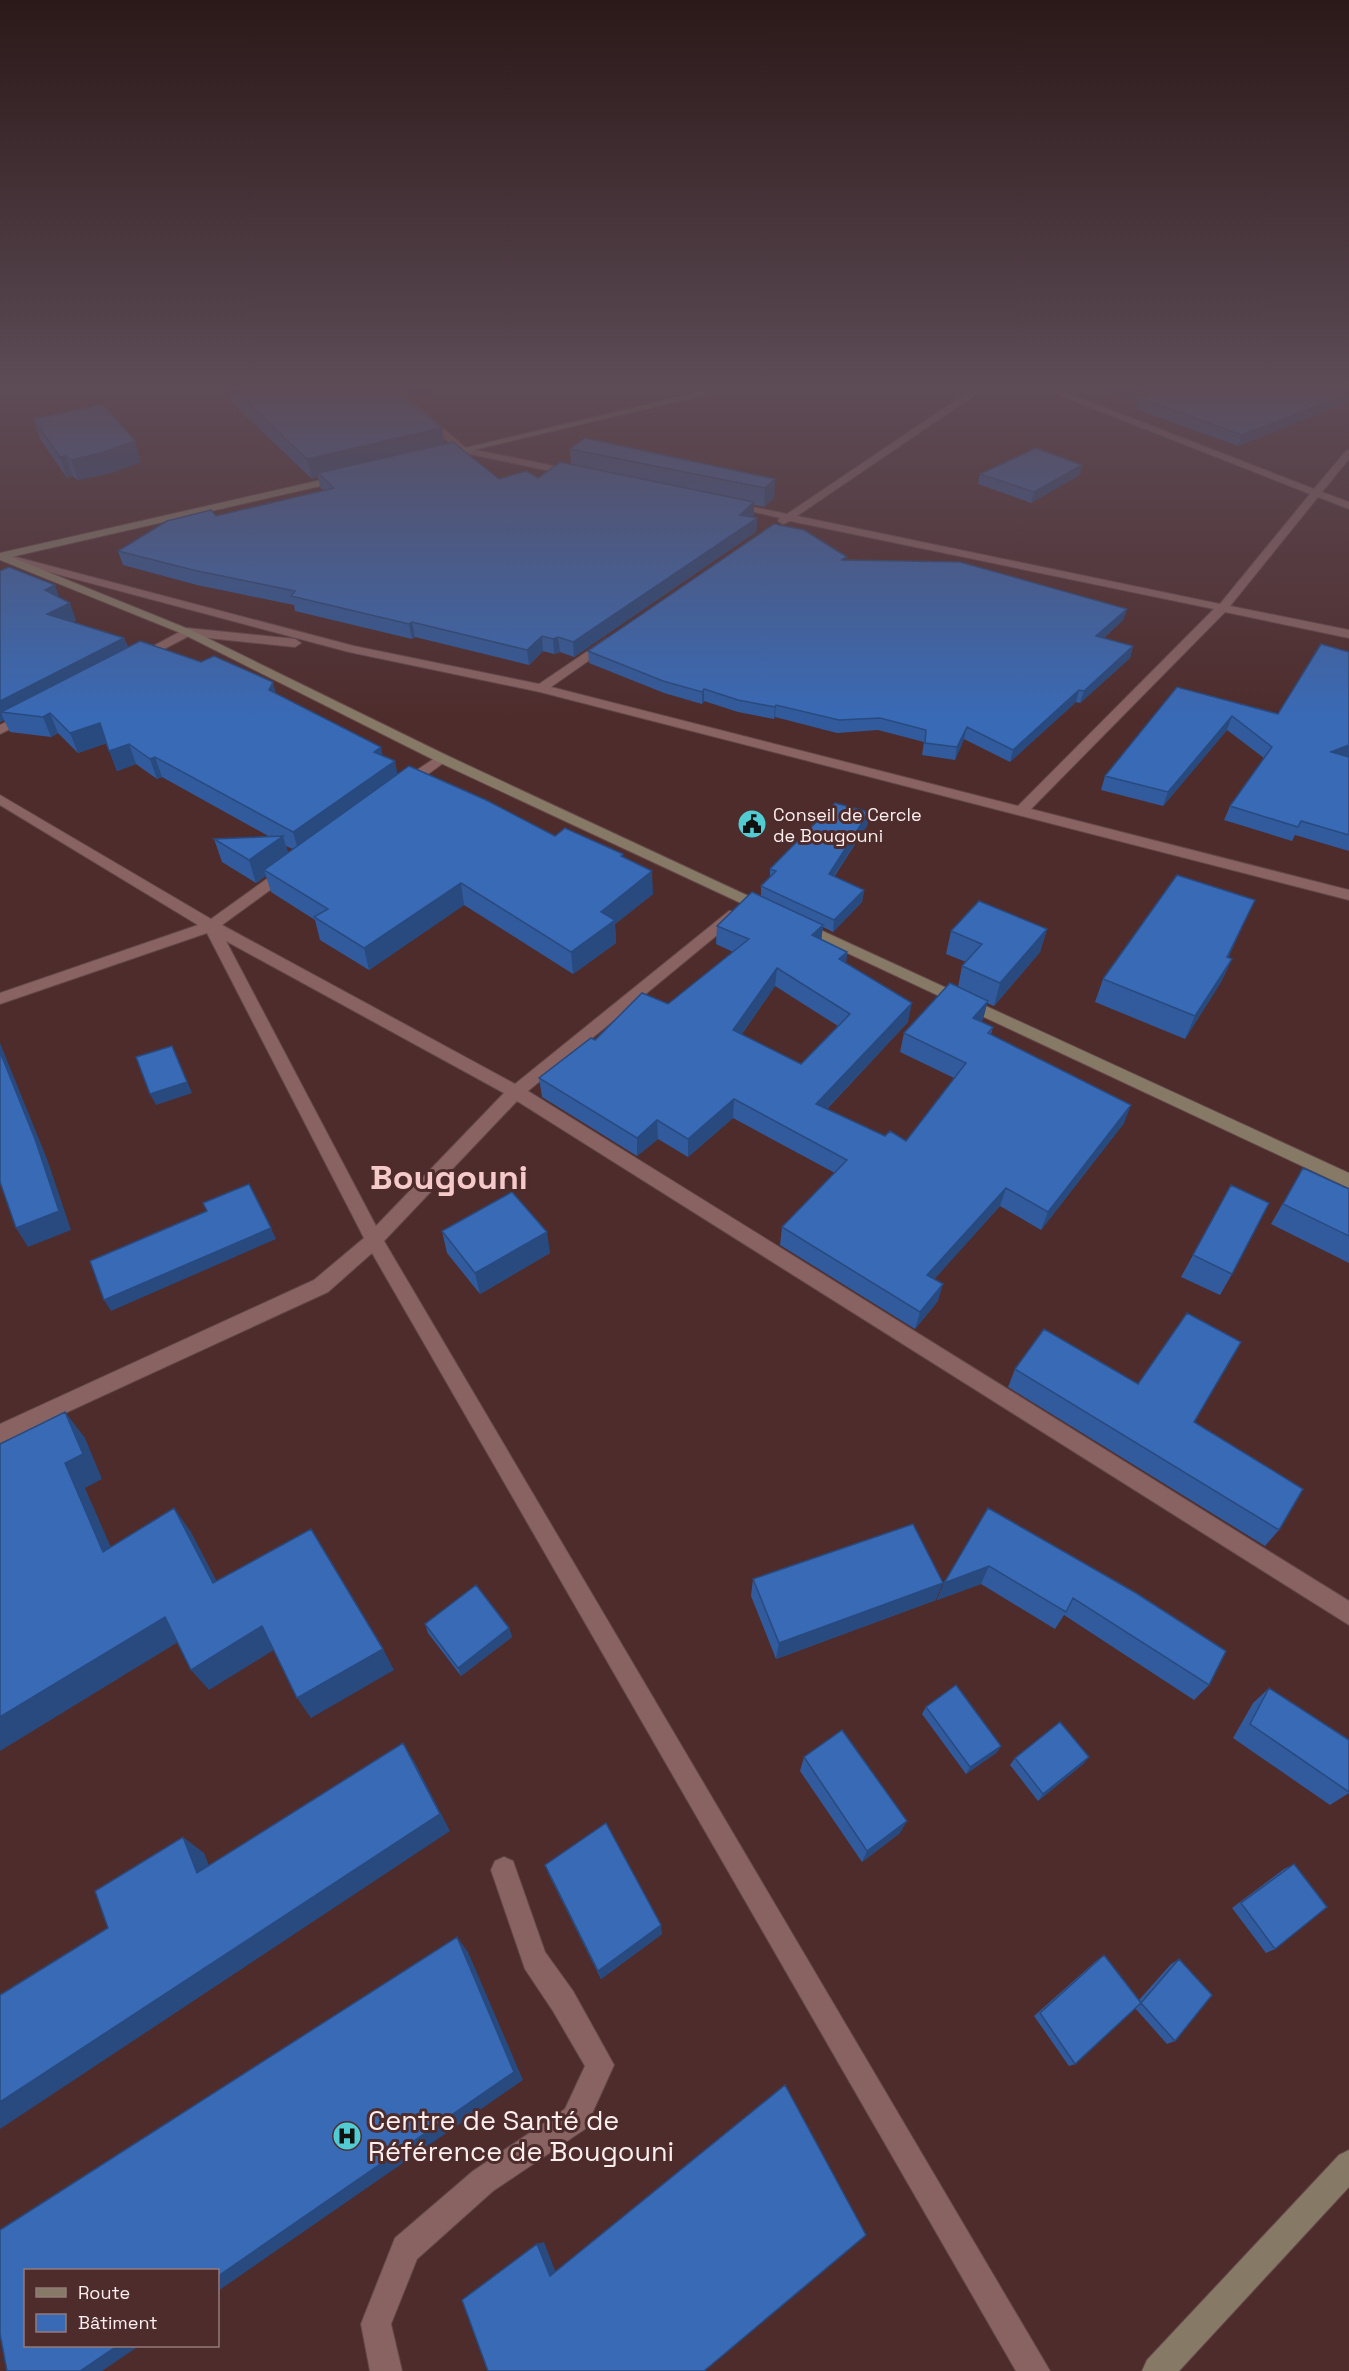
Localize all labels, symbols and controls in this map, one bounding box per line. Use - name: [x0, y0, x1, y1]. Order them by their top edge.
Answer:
- place label: Conseil de Cercle de Bougouni: [773, 803, 922, 847]
- public building icon: Conseil de Cercle de Bougouni: [736, 808, 768, 840]
- district label: Bougouni: [370, 1156, 528, 1199]
- place label: Centre de Santé de Référence de Bougouni: [368, 2103, 674, 2169]
- hospital icon: Centre de Santé de Référence de Bougouni: [331, 2120, 363, 2152]
- legend: [24, 2269, 219, 2347]
- text: Route: [78, 2281, 130, 2304]
- text: Bâtiment: [78, 2311, 158, 2334]

